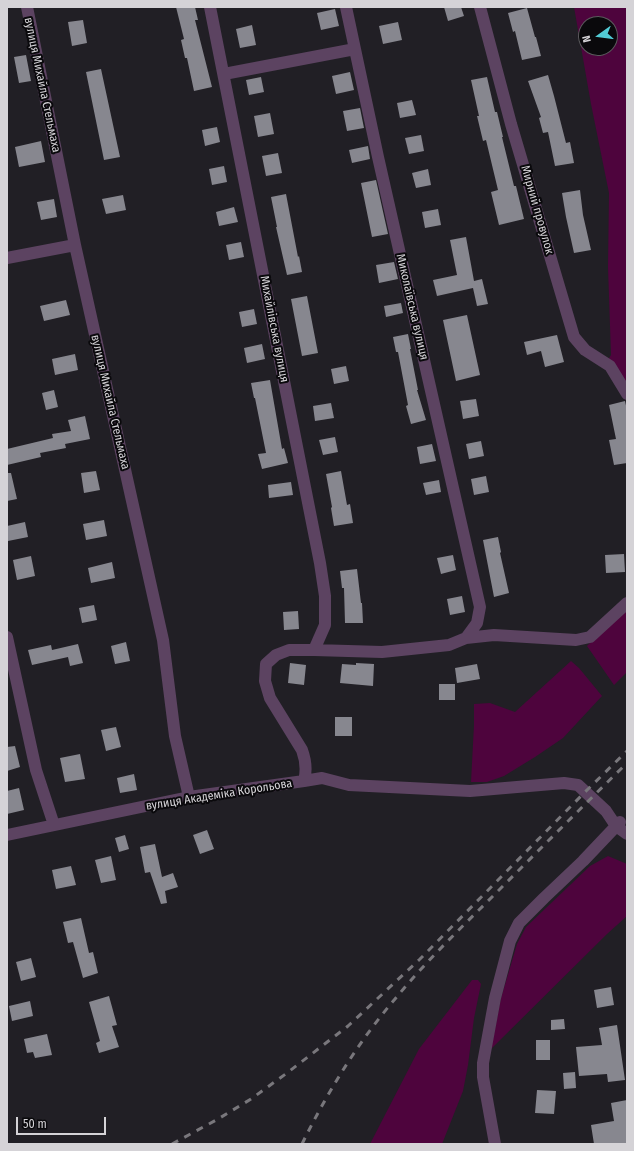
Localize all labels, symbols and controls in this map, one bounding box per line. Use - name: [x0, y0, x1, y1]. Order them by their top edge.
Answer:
- street label: вулиця Михайла Стельмаха: [21, 16, 63, 154]
- north arrow: [578, 16, 618, 56]
- text: N: [580, 34, 594, 44]
- street label: Мирний провулок: [517, 164, 557, 256]
- street label: Миколаївська вулиця: [393, 252, 431, 362]
- street label: Михайлівська вулиця: [257, 274, 291, 384]
- street label: вулиця Михайла Стельмаха: [87, 333, 133, 471]
- street label: вулиця Академіка Корольова: [145, 776, 293, 814]
- scale bar: [18, 1109, 108, 1135]
- text: 50 m: [23, 1117, 47, 1131]

